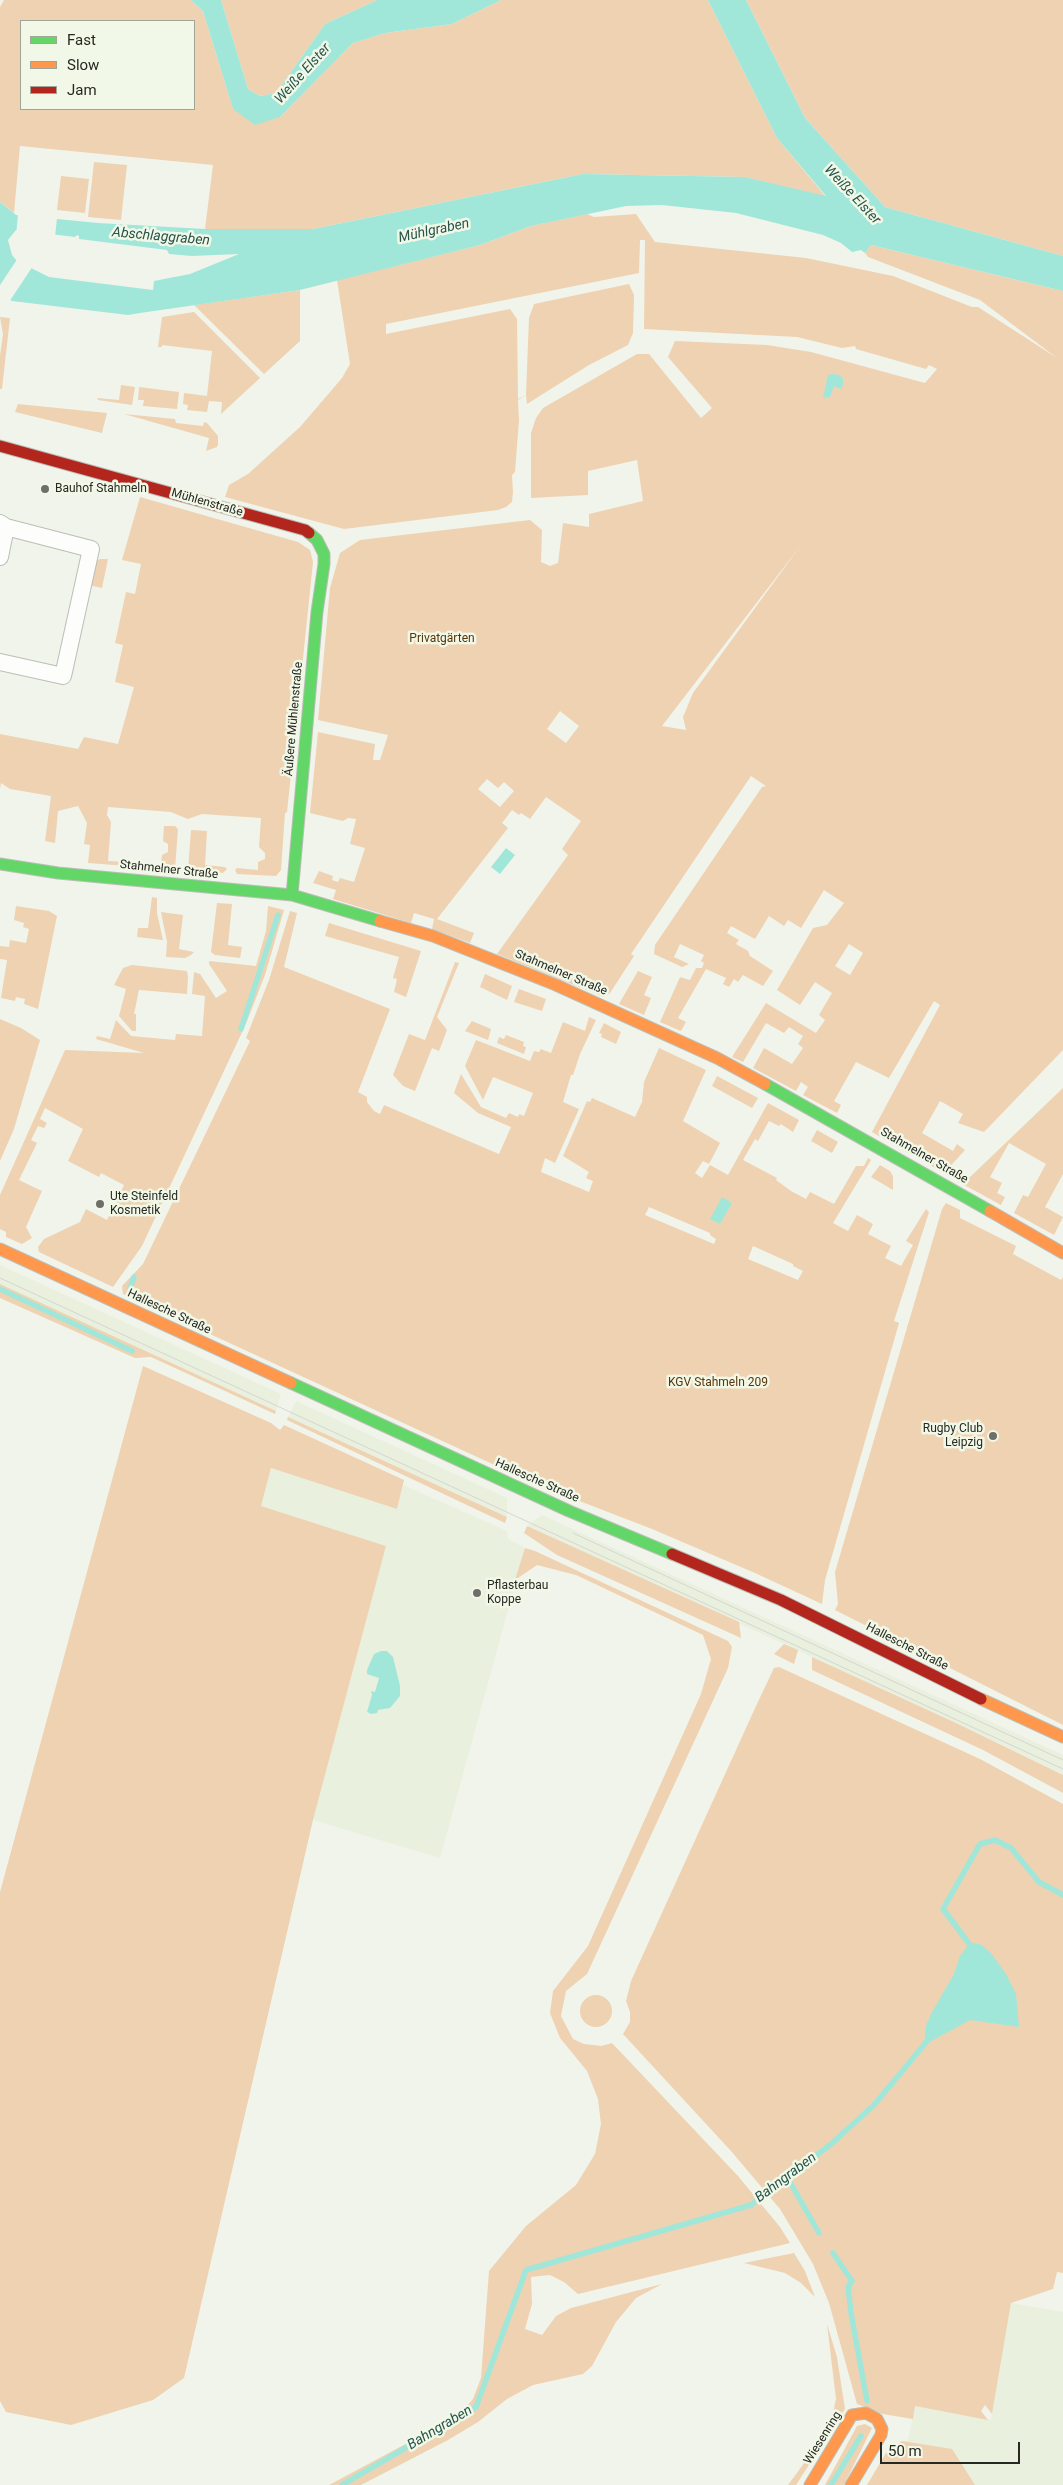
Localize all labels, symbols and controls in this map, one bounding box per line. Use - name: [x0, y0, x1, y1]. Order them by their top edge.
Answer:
- legend: [20, 20, 195, 110]
- text: Fast: [67, 31, 96, 49]
- water label: Weiße Elster: [272, 40, 334, 108]
- text: Slow: [67, 56, 99, 74]
- text: Jam: [67, 81, 97, 99]
- water label: Weiße Elster: [820, 162, 884, 228]
- water label: Mühlgraben: [397, 215, 471, 247]
- water label: Abschlaggraben: [111, 224, 211, 250]
- place label: Bauhof Stahmeln: [55, 482, 147, 496]
- marker: Bauhof Stahmeln: [39, 483, 51, 495]
- street label: Mühlenstraße: [170, 486, 244, 520]
- park label: Privatgärten: [409, 632, 475, 646]
- street label: Äußere Mühlenstraße: [282, 661, 306, 777]
- street label: Stahmelner Straße: [119, 858, 219, 882]
- street label: Stahmelner Straße: [513, 947, 609, 999]
- street label: Stahmelner Straße: [878, 1125, 970, 1187]
- place label: Ute Steinfeld Kosmetik: [110, 1190, 178, 1218]
- marker: Ute Steinfeld Kosmetik: [94, 1198, 106, 1210]
- street label: Hallesche Straße: [125, 1286, 213, 1338]
- park label: KGV Stahmeln 209: [668, 1376, 768, 1390]
- place label: Rugby Club Leipzig: [923, 1422, 983, 1450]
- marker: Rugby Club Leipzig: [987, 1430, 999, 1442]
- street label: Hallesche Straße: [493, 1456, 581, 1506]
- place label: Pflasterbau Koppe: [487, 1579, 548, 1607]
- marker: Pflasterbau Koppe: [471, 1587, 483, 1599]
- street label: Hallesche Straße: [863, 1620, 951, 1674]
- water label: Bahngraben: [752, 2149, 820, 2207]
- water label: Bahngraben: [405, 2402, 475, 2454]
- street label: Wiesenring: [801, 2409, 845, 2467]
- scale bar: [883, 2432, 1023, 2464]
- text: 50 m: [888, 2442, 922, 2460]

